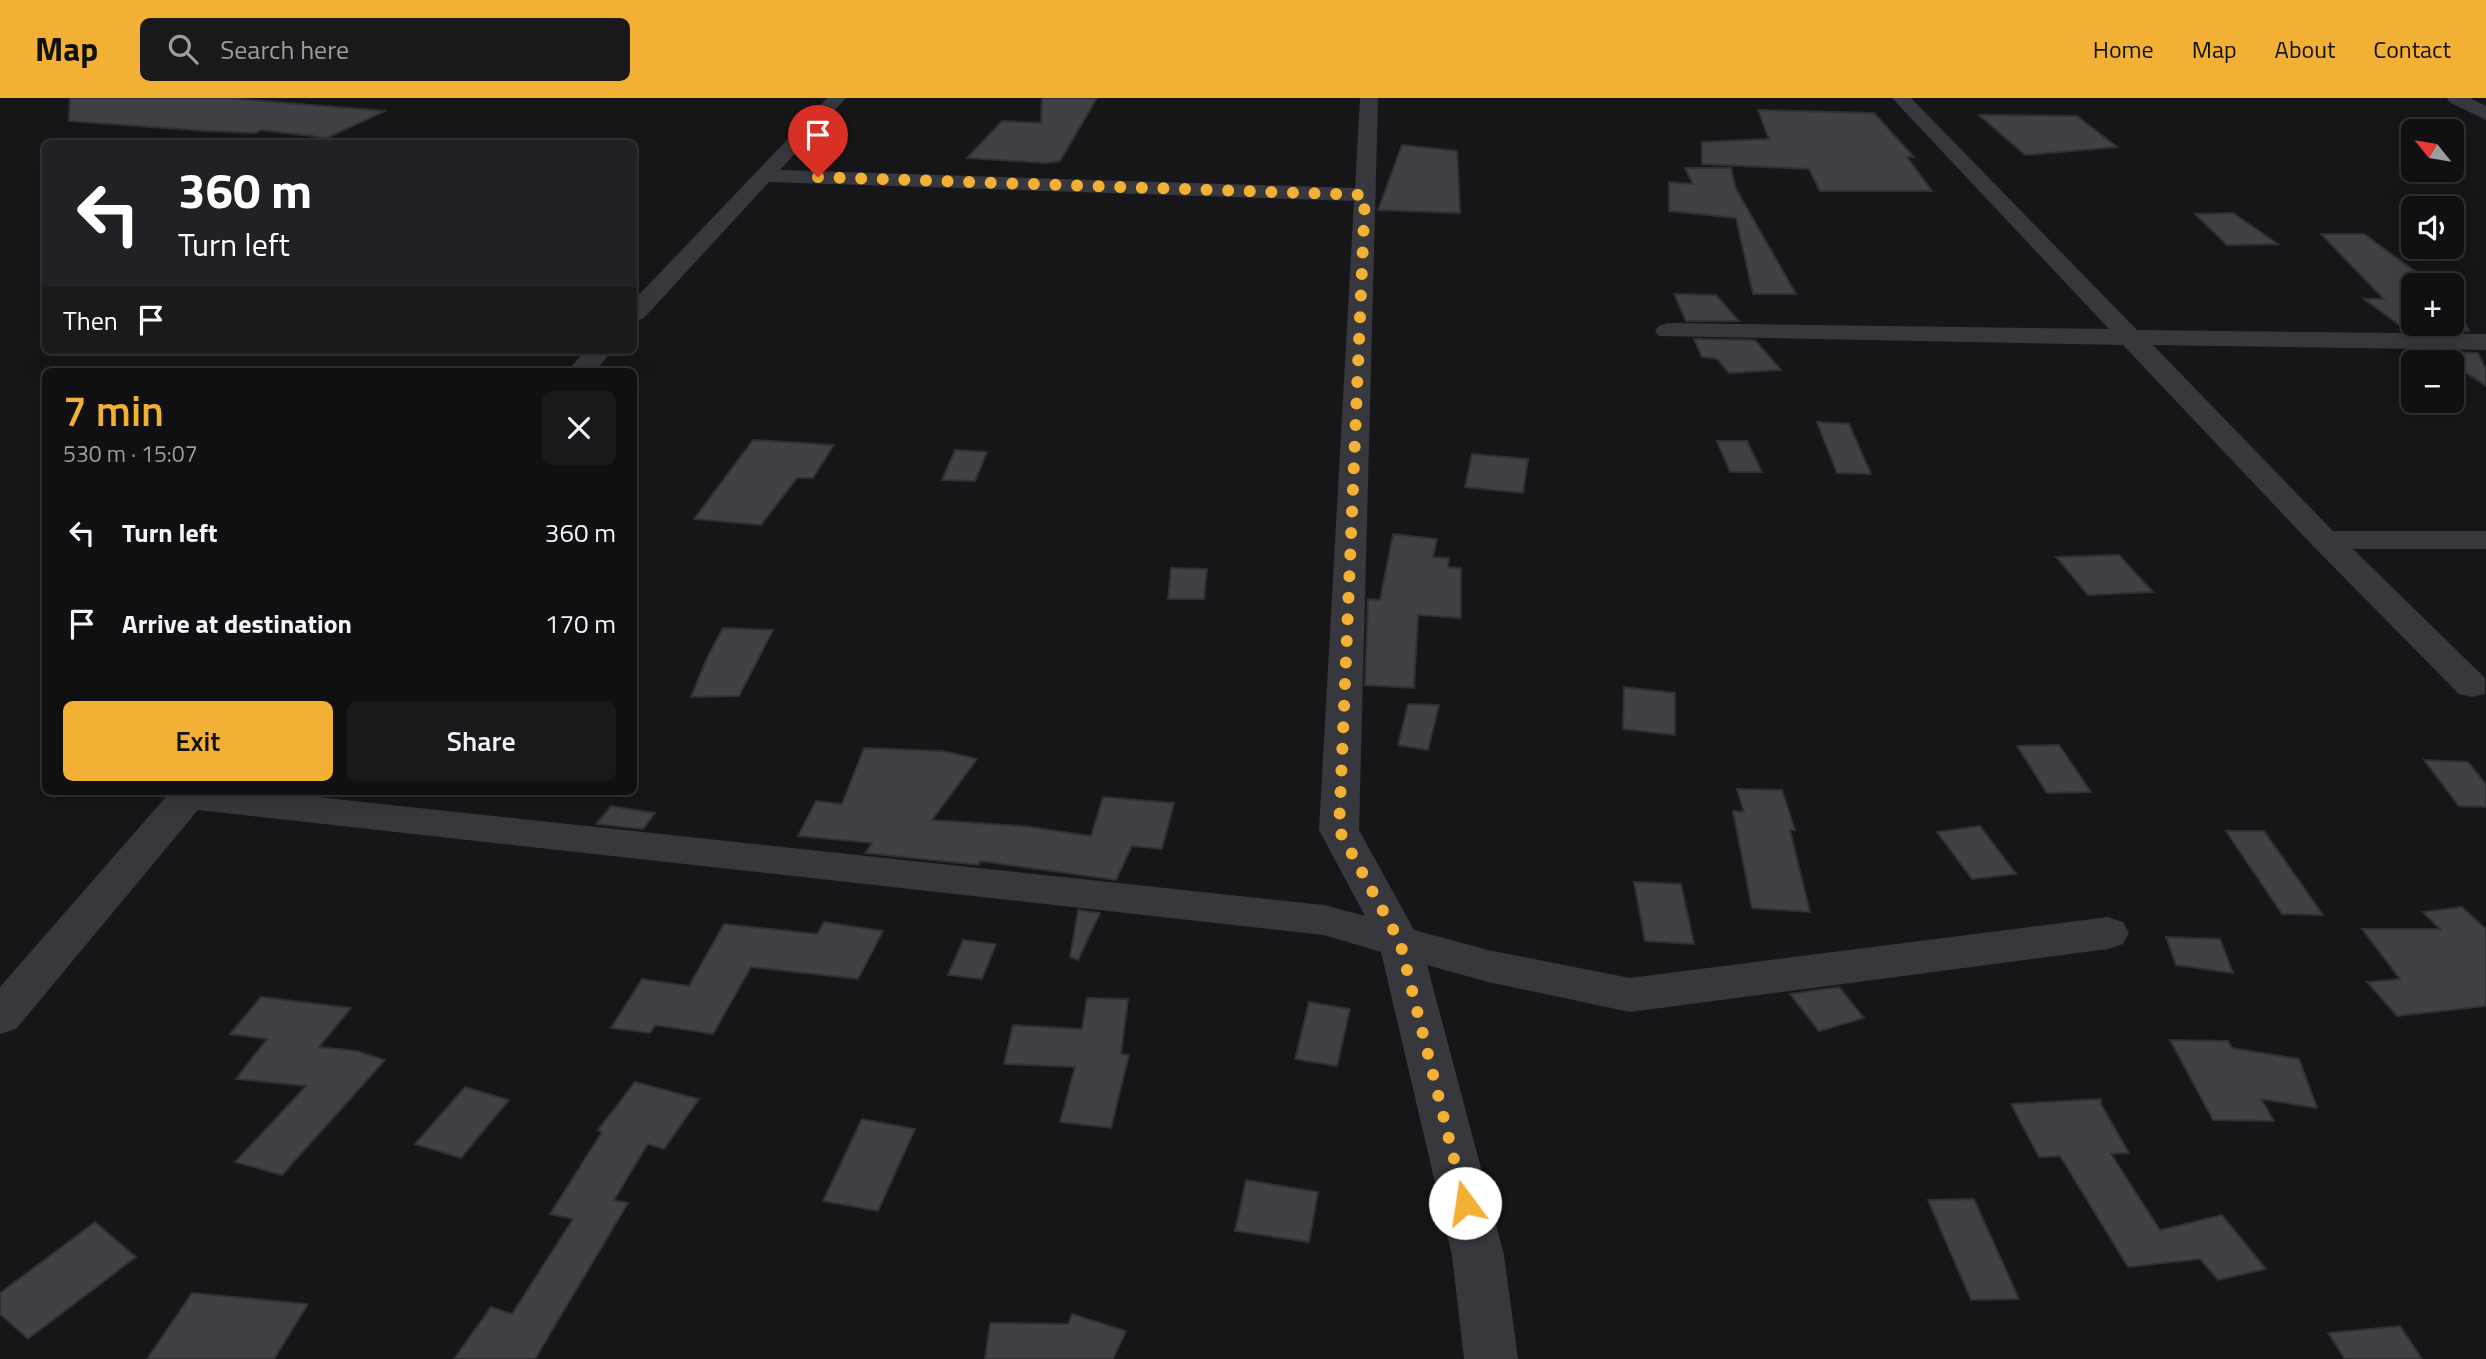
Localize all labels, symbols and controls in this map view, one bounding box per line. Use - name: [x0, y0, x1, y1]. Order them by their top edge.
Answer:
- search box: [140, 18, 630, 81]
- text: Map: [35, 24, 98, 74]
- icon: search: [164, 30, 202, 68]
- text: Search here: [220, 30, 349, 69]
- text: Home: [2093, 31, 2154, 67]
- text: Map: [2192, 31, 2237, 67]
- text: About: [2275, 31, 2335, 67]
- text: Contact: [2373, 31, 2451, 67]
- pin: [788, 105, 848, 177]
- icon: arrive: [799, 116, 837, 154]
- north arrow: [2401, 119, 2464, 182]
- map controls: [2401, 119, 2464, 413]
- text: 360 m: [178, 152, 312, 227]
- icon: left: [63, 168, 154, 259]
- button: sound: [2401, 196, 2464, 259]
- text: Turn left: [178, 220, 290, 268]
- button: +: [2401, 273, 2464, 336]
- text: Then: [63, 301, 118, 340]
- icon: arrive: [132, 301, 170, 339]
- button: −: [2401, 350, 2464, 413]
- text: 7 min: [63, 378, 164, 442]
- button: close: [542, 391, 616, 465]
- text: 530 m · 15:07: [63, 436, 198, 471]
- text: Turn left: [122, 513, 217, 552]
- text: 360 m: [545, 513, 616, 552]
- icon: left: [63, 514, 101, 552]
- text: Arrive at destination: [122, 604, 352, 643]
- text: 170 m: [545, 604, 616, 643]
- icon: arrive: [63, 605, 101, 643]
- button: Exit: [63, 701, 333, 781]
- button: Share: [347, 701, 616, 781]
- position arrow: [1428, 1166, 1502, 1240]

